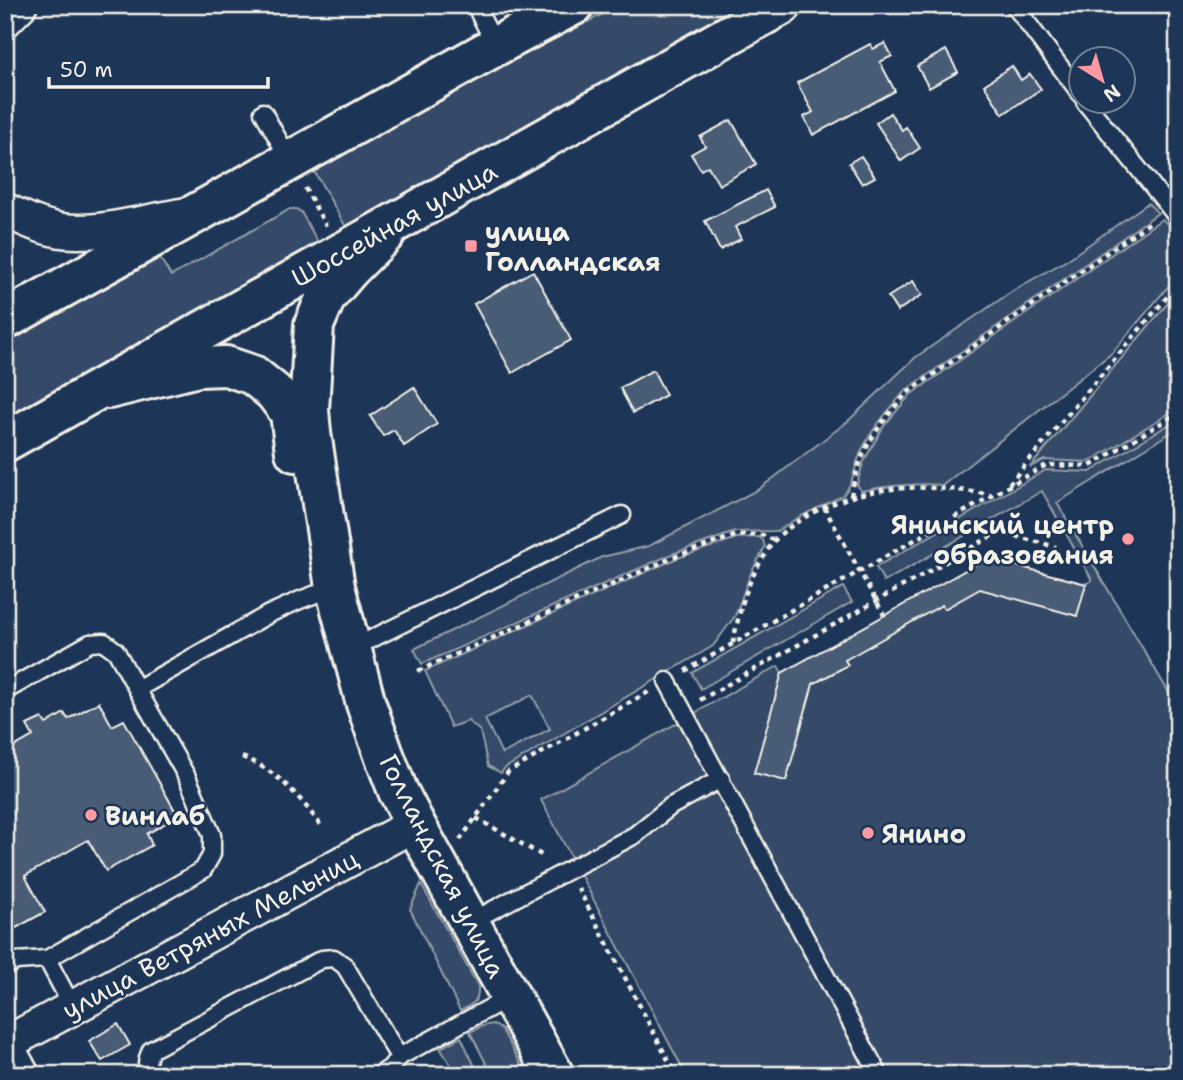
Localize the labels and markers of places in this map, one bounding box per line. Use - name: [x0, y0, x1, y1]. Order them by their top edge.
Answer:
- place label: улица Голландская: [485, 214, 661, 279]
- marker: улица Голландская: [463, 238, 479, 254]
- place label: Янинский центр образования: [891, 507, 1114, 572]
- marker: Янинский центр образования: [1120, 531, 1136, 547]
- place label: Винлаб: [105, 798, 205, 833]
- marker: Винлаб: [83, 807, 99, 823]
- place label: Янино: [882, 816, 966, 851]
- marker: Янино: [860, 825, 876, 841]

